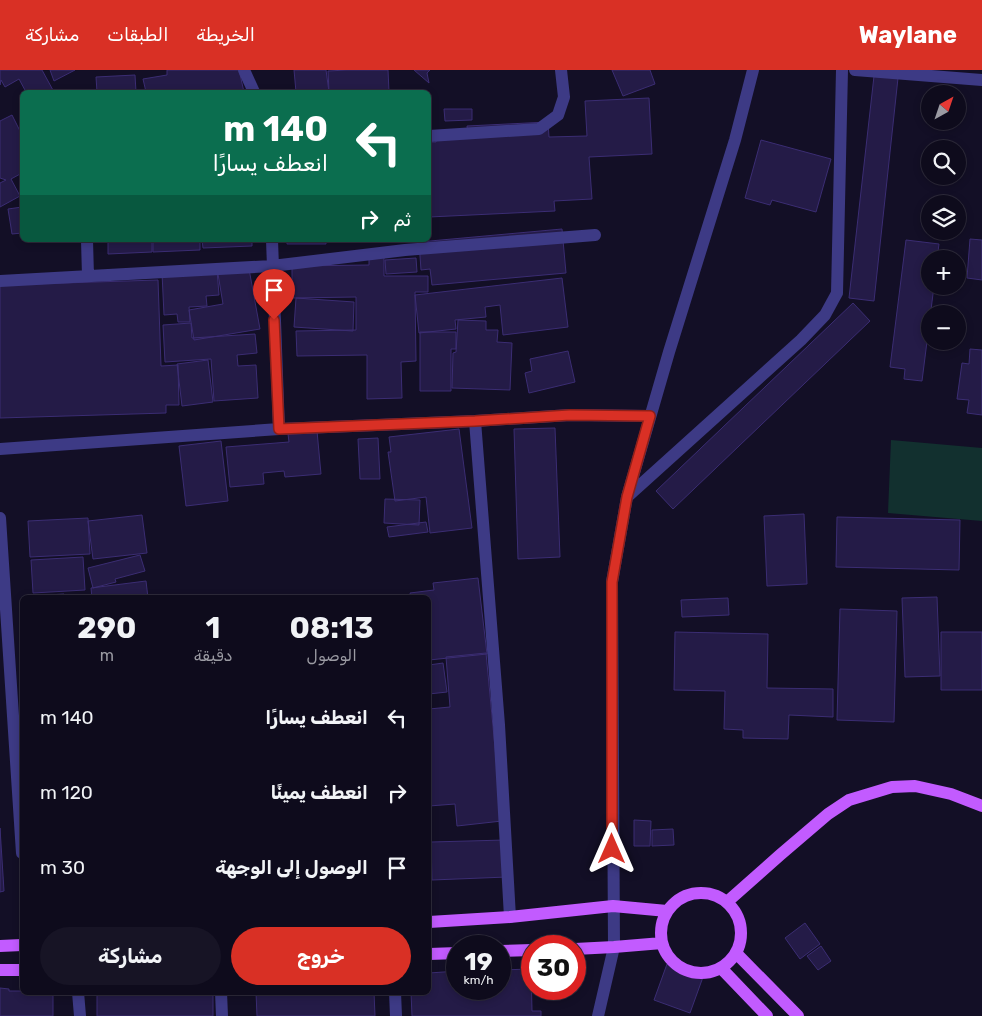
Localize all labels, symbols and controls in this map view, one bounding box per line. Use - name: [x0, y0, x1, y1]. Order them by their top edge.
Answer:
- text: Waylane: [859, 21, 957, 49]
- text: مشاركة: [25, 24, 79, 46]
- text: الطبقات: [107, 24, 168, 46]
- text: الخريطة: [196, 24, 255, 46]
- north arrow: [921, 85, 966, 130]
- map controls: [921, 85, 966, 350]
- text: 140 m: [223, 108, 328, 150]
- icon: left: [346, 110, 411, 175]
- button: search: [921, 140, 966, 185]
- text: انعطف يسارًا: [212, 150, 328, 177]
- button: layers: [921, 195, 966, 240]
- icon: right: [355, 205, 383, 233]
- text: ثم: [393, 208, 411, 231]
- button: +: [921, 250, 966, 295]
- pin: [253, 269, 295, 320]
- icon: arrive: [260, 276, 288, 304]
- button: −: [921, 305, 966, 350]
- text: 290: [77, 610, 136, 646]
- text: 1: [206, 610, 220, 646]
- text: 08:13: [290, 610, 374, 646]
- text: m: [100, 646, 114, 665]
- text: دقيقة: [194, 646, 232, 665]
- text: الوصول: [306, 646, 357, 665]
- icon: left: [383, 704, 411, 732]
- text: 140 m: [40, 706, 94, 729]
- text: انعطف يسارًا: [265, 706, 368, 729]
- icon: right: [383, 779, 411, 807]
- text: 120 m: [40, 781, 93, 804]
- text: انعطف يمينًا: [271, 781, 368, 804]
- position arrow: [585, 822, 637, 874]
- icon: arrive: [383, 854, 411, 882]
- text: 30 m: [40, 856, 85, 879]
- text: الوصول إلى الوجهة: [215, 856, 368, 879]
- button: مشاركة: [40, 927, 221, 985]
- button: خروج: [231, 927, 411, 985]
- speed limit sign: 30: [521, 935, 586, 1000]
- text: 19: [464, 947, 493, 976]
- text: km/h: [464, 973, 493, 987]

